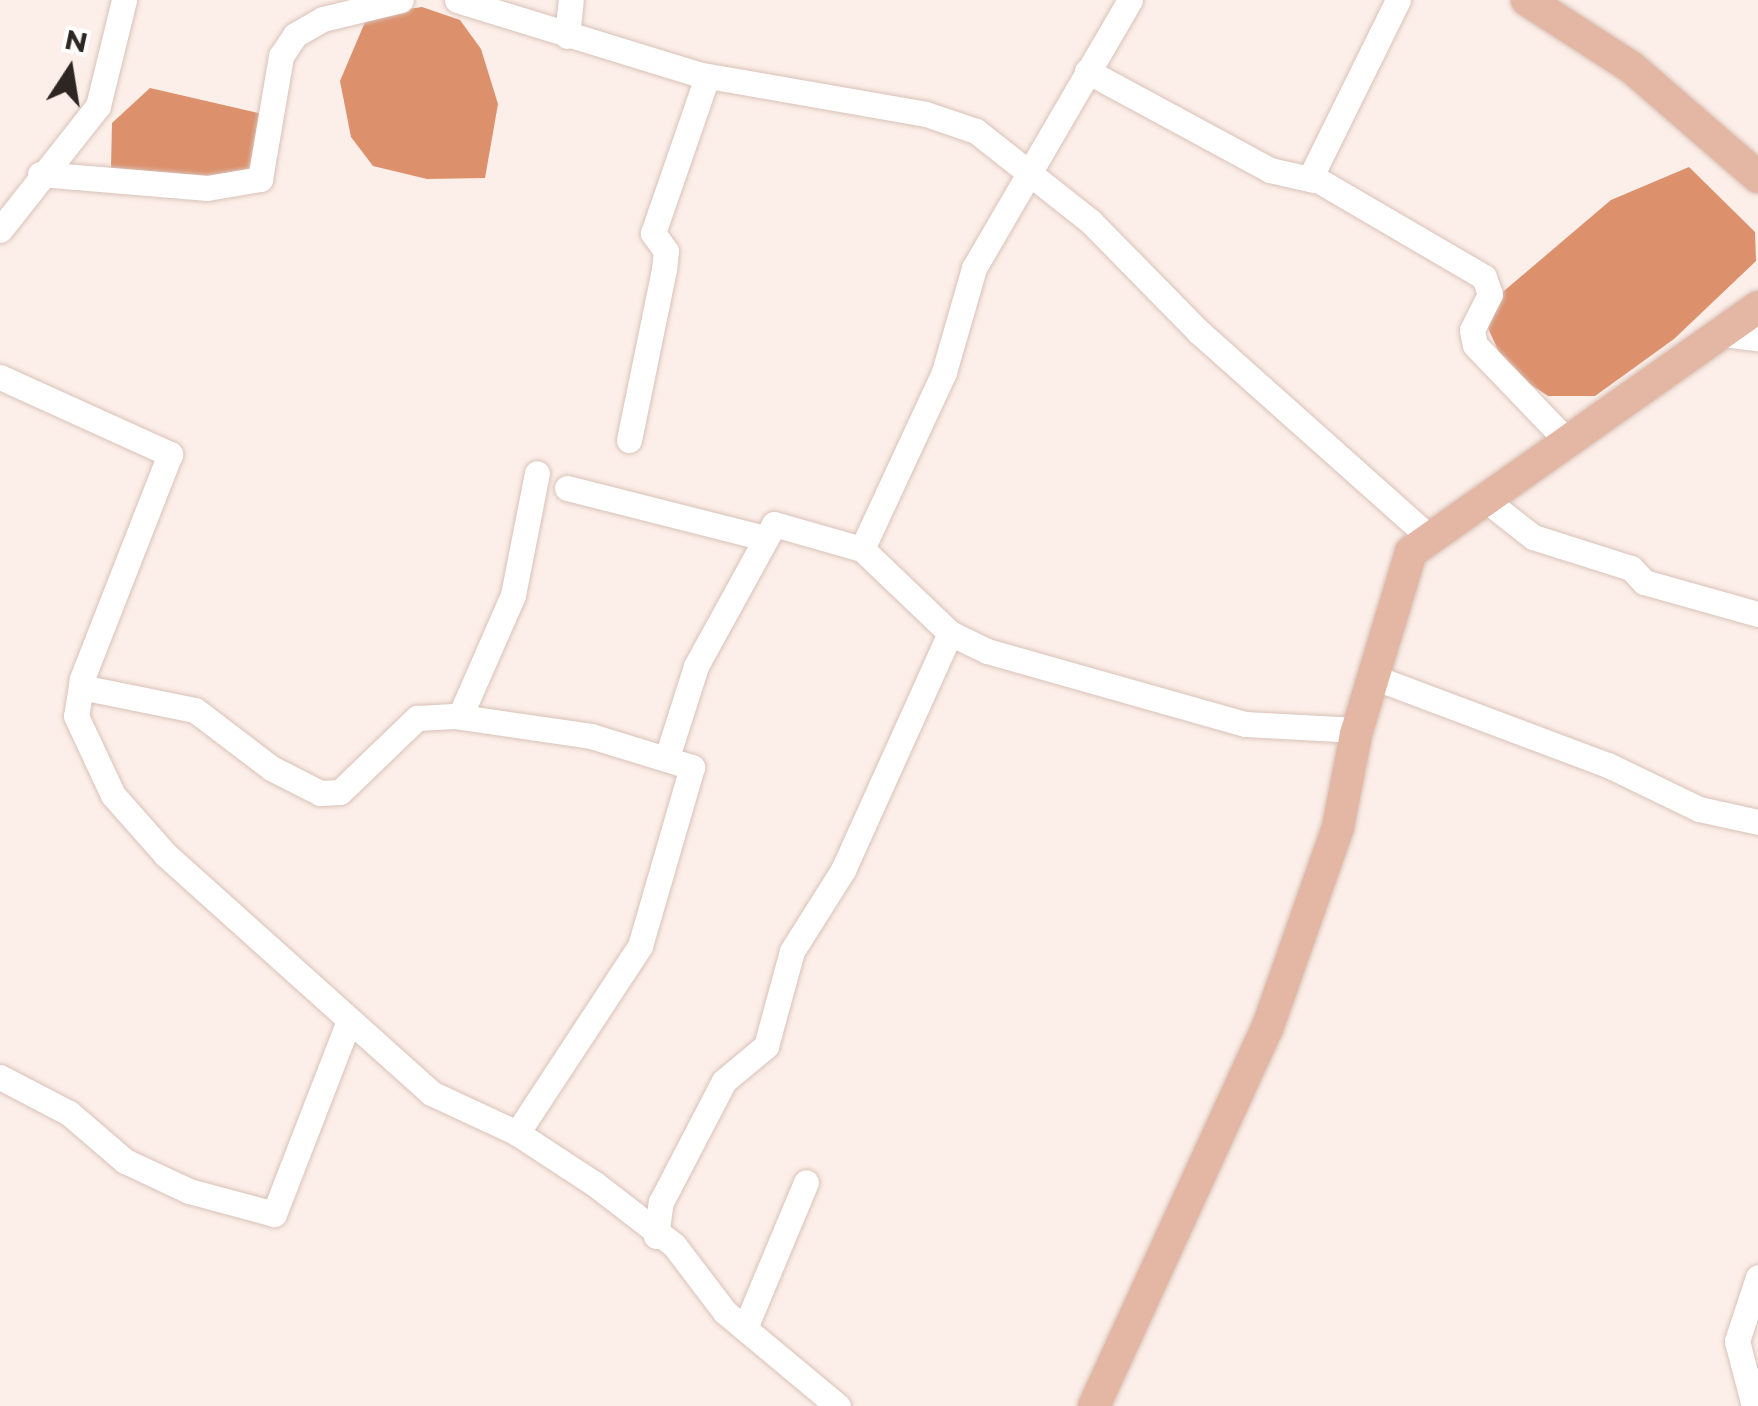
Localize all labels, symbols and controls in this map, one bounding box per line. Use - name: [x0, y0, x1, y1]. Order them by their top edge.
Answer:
- north arrow: [20, 20, 120, 120]
- text: N: [62, 22, 91, 60]

